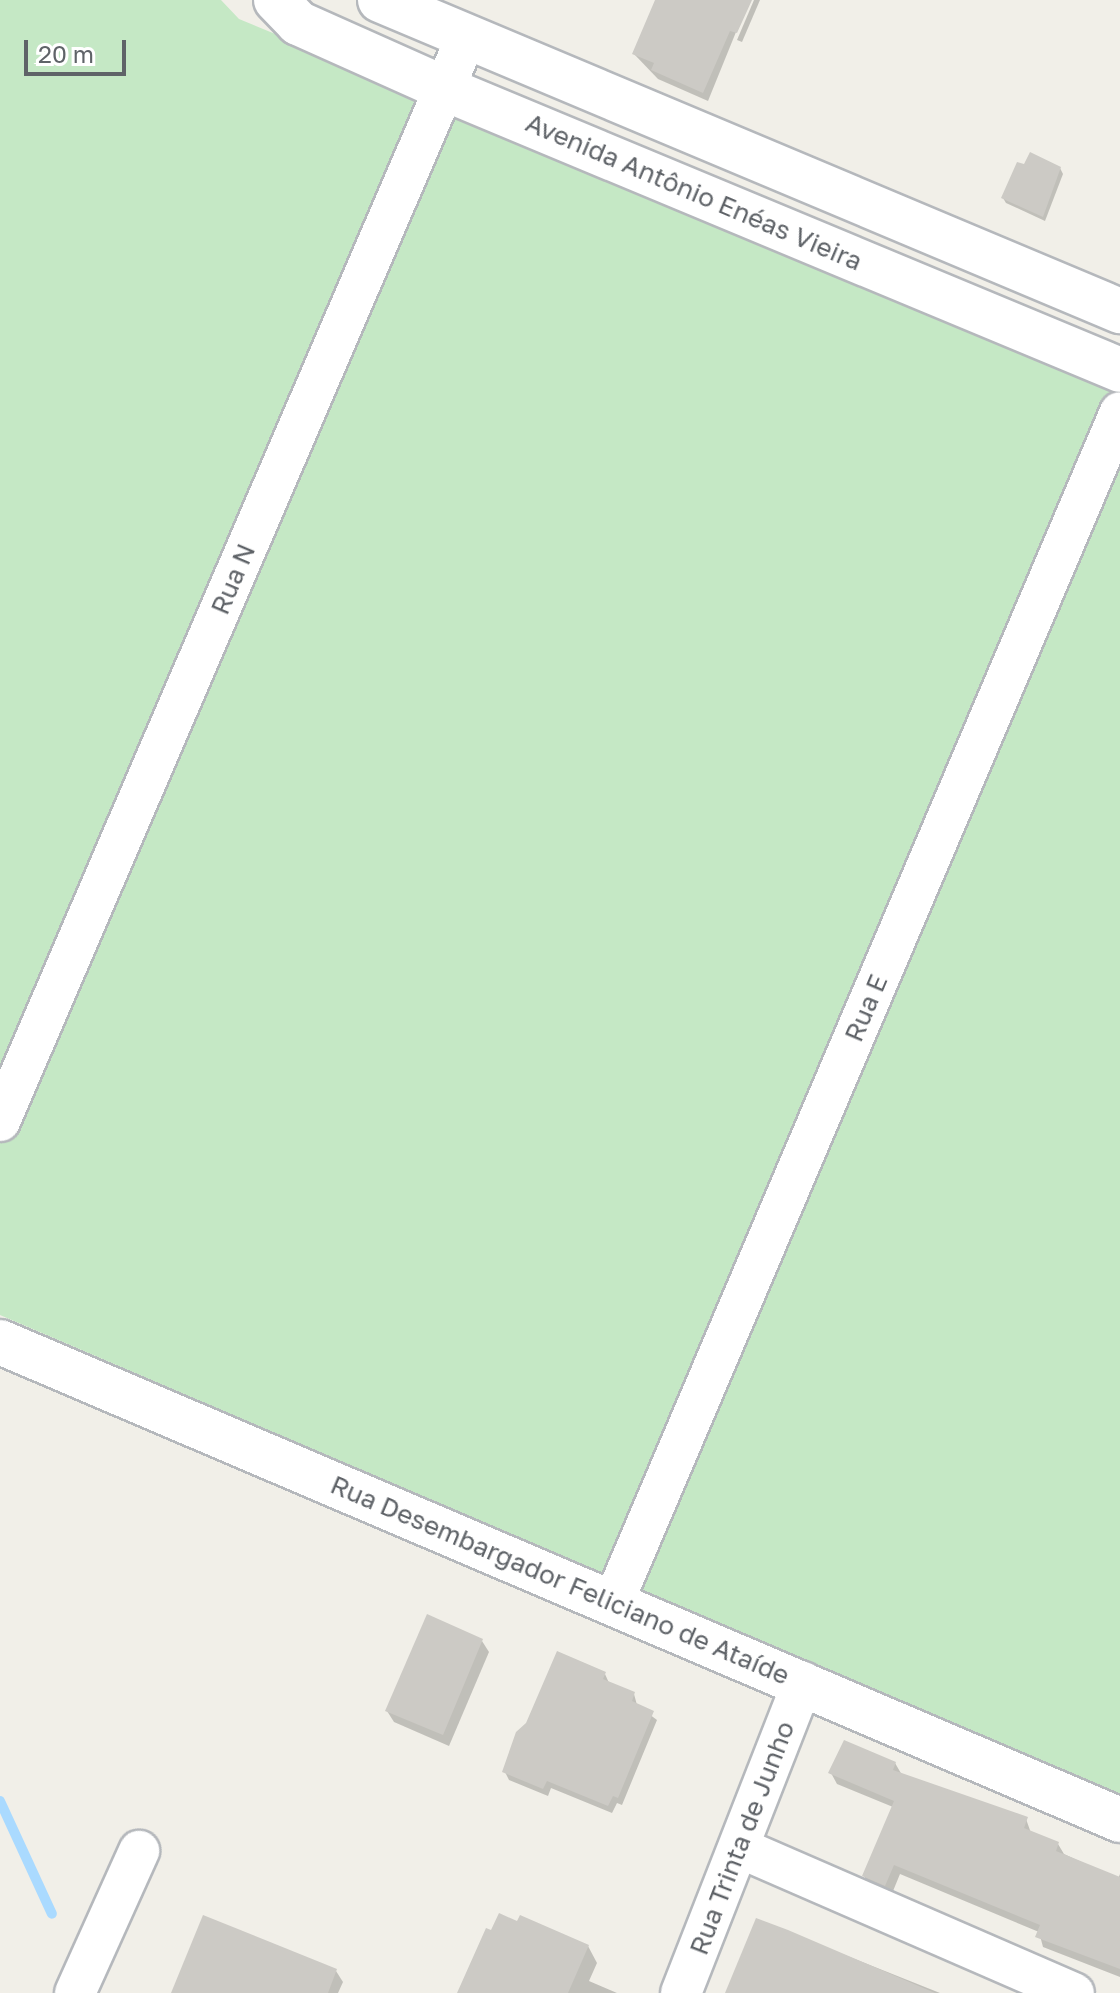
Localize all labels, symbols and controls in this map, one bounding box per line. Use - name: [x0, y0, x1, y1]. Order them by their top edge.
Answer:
- scale bar: [28, 24, 130, 74]
- text: 20 m: [38, 39, 94, 68]
- street label: Avenida Antônio Enéas Vieira: [521, 107, 867, 277]
- street label: Rua N: [204, 539, 262, 619]
- street label: Rua E: [838, 970, 894, 1046]
- street label: Rua Desembargador Feliciano de Ataíde: [326, 1469, 794, 1691]
- street label: Rua Trinta de Junho: [683, 1717, 801, 1959]

